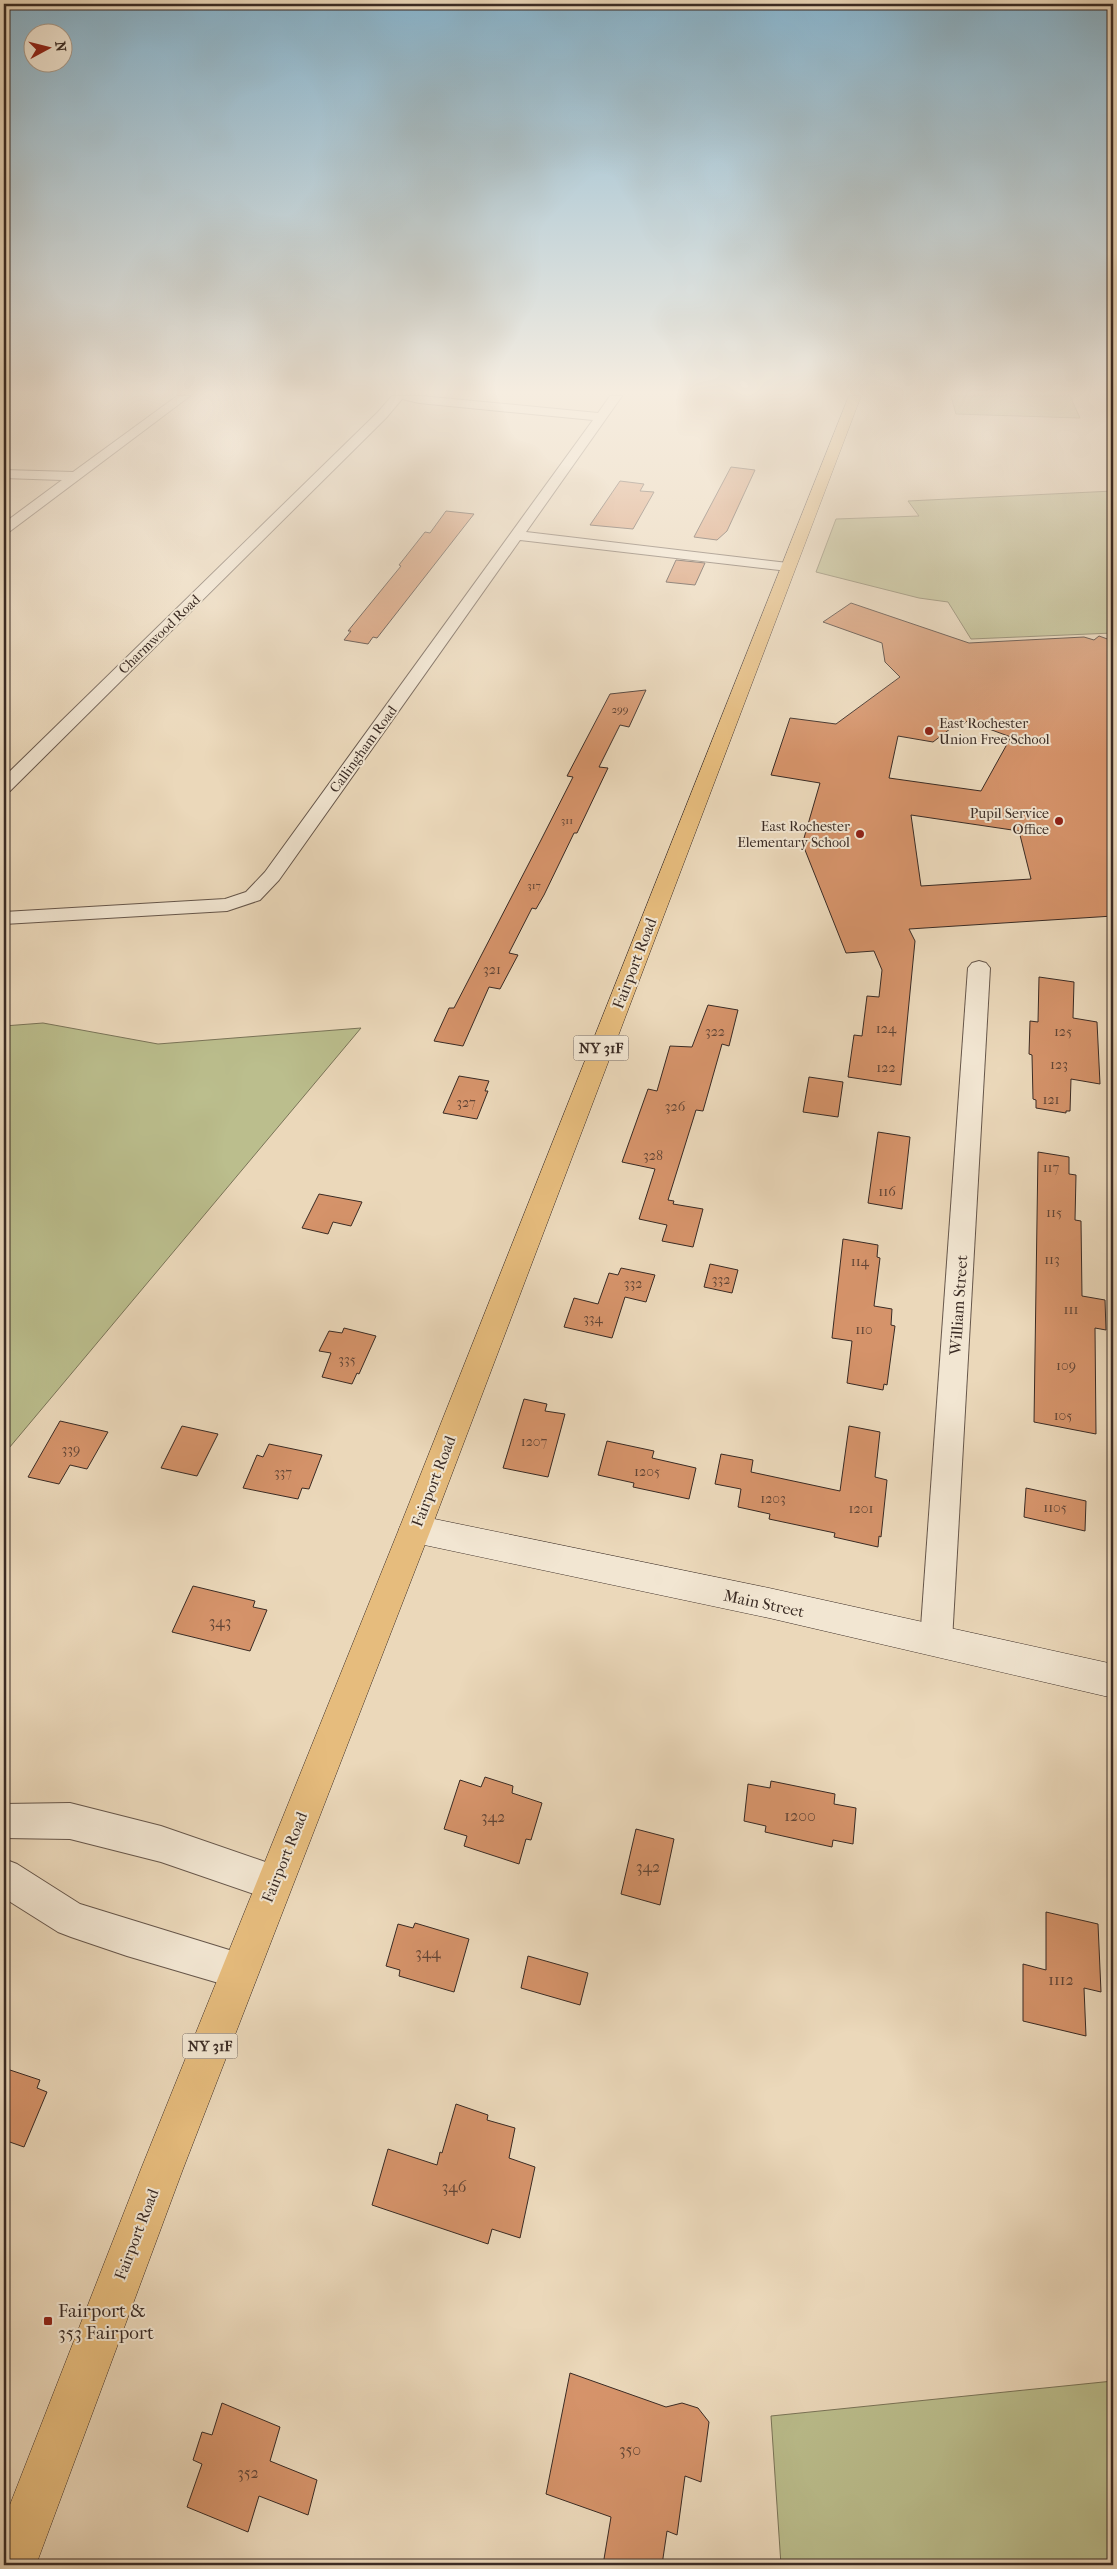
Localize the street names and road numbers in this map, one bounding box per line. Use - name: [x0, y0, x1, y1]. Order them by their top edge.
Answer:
- street label: Charmwood Road: [115, 591, 204, 678]
- street label: Callingham Road: [326, 702, 401, 796]
- street label: Fairport Road: [608, 915, 661, 1011]
- road number: NY 31F: [574, 1036, 628, 1060]
- street label: William Street: [945, 1254, 971, 1357]
- street label: Fairport Road: [407, 1433, 460, 1529]
- street label: Main Street: [722, 1586, 806, 1621]
- street label: Fairport Road: [258, 1809, 311, 1905]
- road number: NY 31F: [182, 2034, 238, 2058]
- street label: Fairport Road: [110, 2186, 163, 2282]

